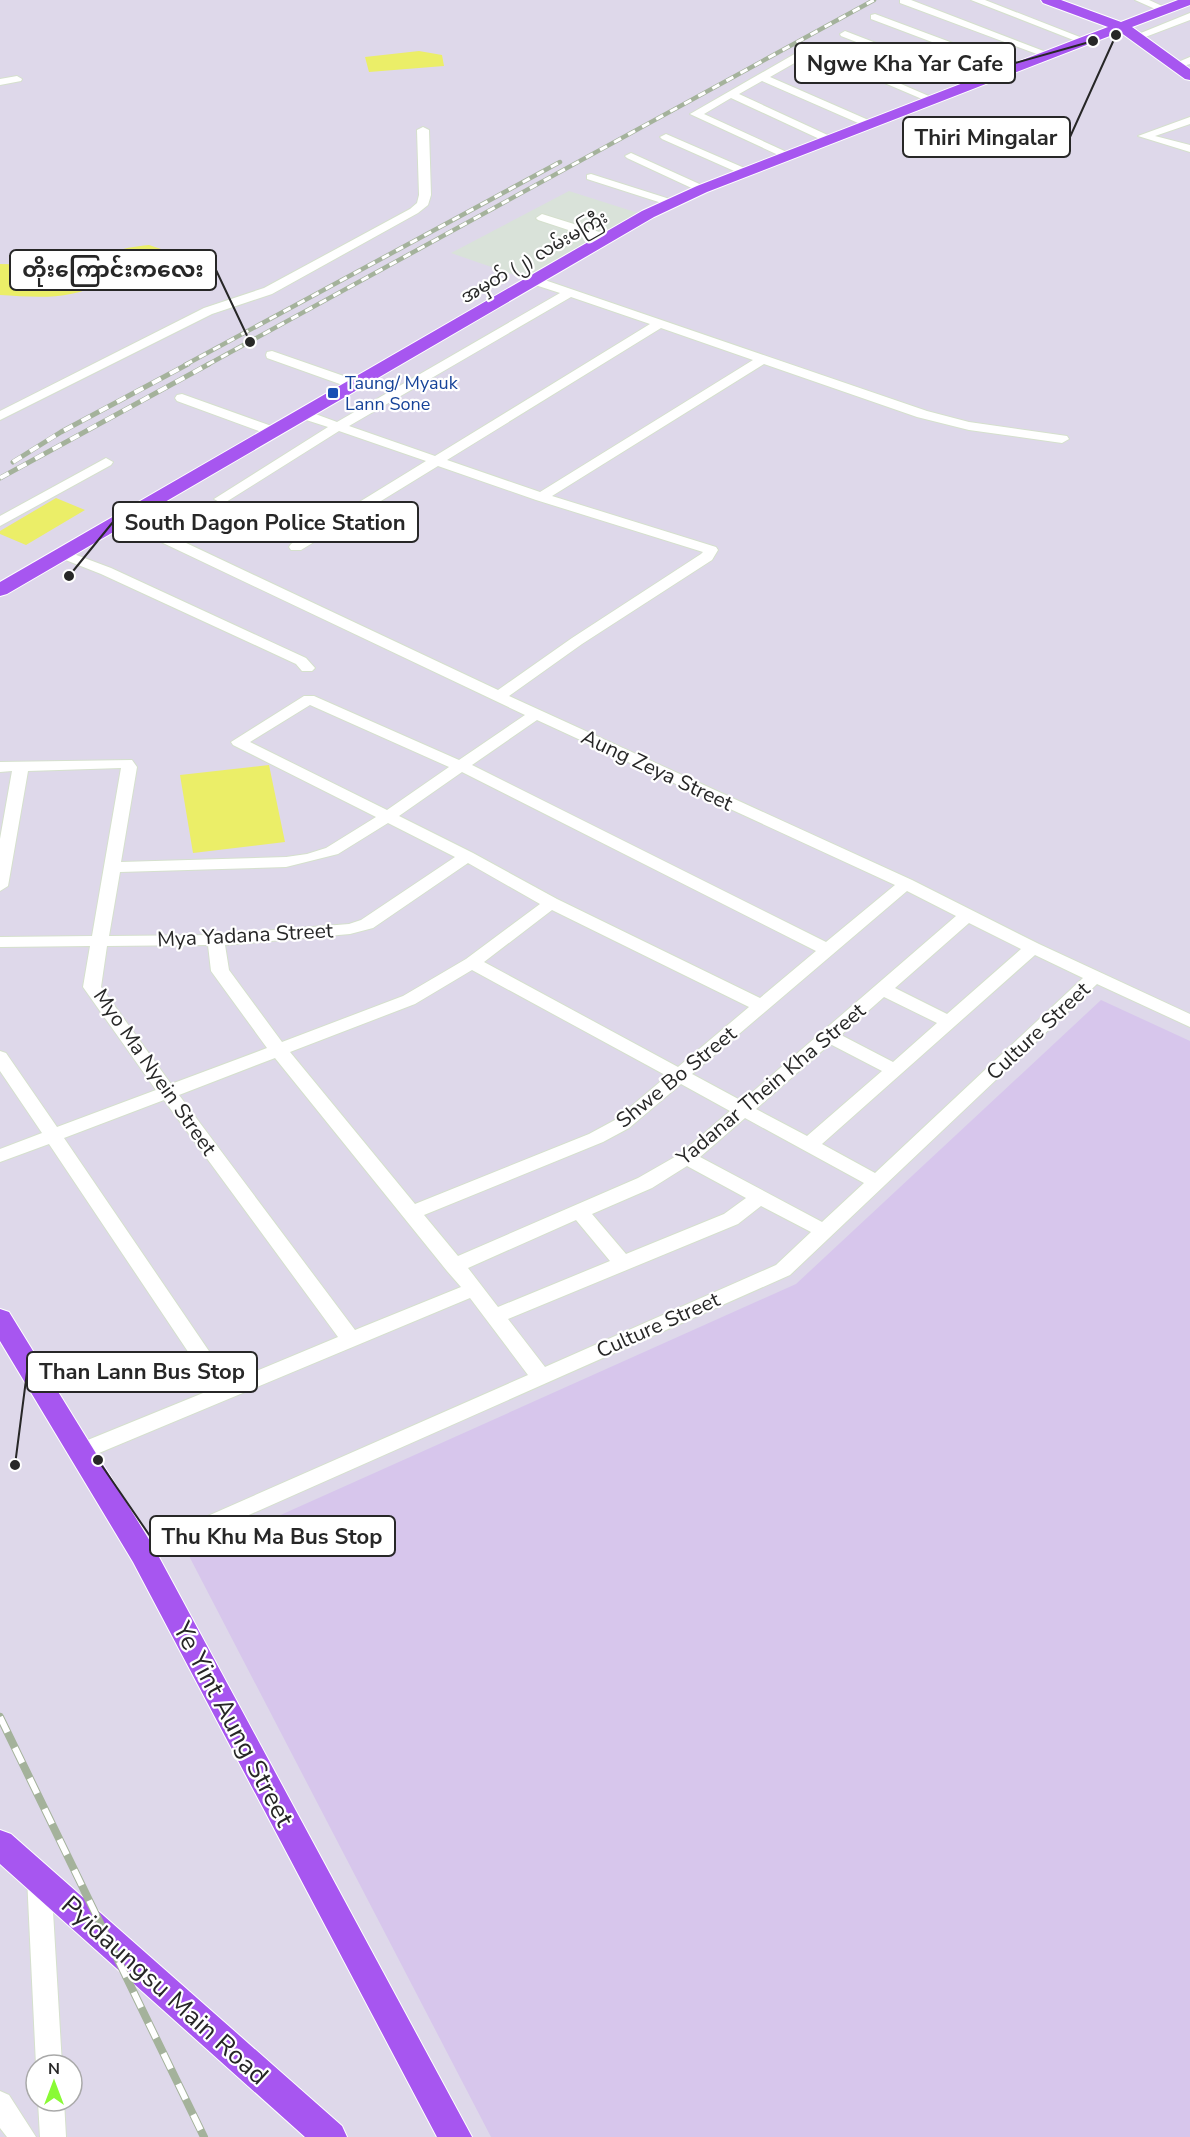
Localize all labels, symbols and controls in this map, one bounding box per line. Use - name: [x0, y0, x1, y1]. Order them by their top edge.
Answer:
- callout: Ngwe Kha Yar Cafe: [795, 43, 1015, 83]
- text: Ngwe Kha Yar Cafe: [807, 49, 1003, 79]
- callout: Thiri Mingalar: [903, 117, 1070, 157]
- text: Thiri Mingalar: [915, 123, 1058, 153]
- street label: အမှတ် (၂) လမ်းမကြီး: [455, 203, 613, 311]
- callout: တိုးကြောင်းကလေး: [10, 250, 216, 290]
- text: တိုးကြောင်းကလေး: [22, 254, 204, 287]
- place label: Taung/ Myauk Lann Sone: [345, 371, 459, 416]
- marker: Taung/ Myauk Lann Sone: [326, 386, 340, 400]
- callout: South Dagon Police Station: [113, 502, 418, 542]
- text: South Dagon Police Station: [124, 508, 406, 538]
- street label: Aung Zeya Street: [577, 723, 738, 818]
- street label: Mya Yadana Street: [156, 916, 334, 954]
- street label: Culture Street: [980, 975, 1096, 1086]
- street label: Myo Ma Nyein Street: [87, 983, 223, 1161]
- street label: Yadanar Thein Kha Street: [670, 996, 872, 1172]
- street label: Shwe Bo Street: [610, 1019, 743, 1134]
- street label: Culture Street: [592, 1285, 725, 1365]
- callout: Than Lann Bus Stop: [27, 1352, 257, 1392]
- text: Than Lann Bus Stop: [39, 1357, 245, 1387]
- callout: Thu Khu Ma Bus Stop: [150, 1516, 395, 1556]
- text: Thu Khu Ma Bus Stop: [162, 1522, 382, 1552]
- street label: Ye Yint Aung Street: [164, 1615, 303, 1834]
- street label: Pyidaungsu Main Road: [54, 1888, 276, 2093]
- north arrow: [24, 2053, 84, 2113]
- text: N: [48, 2058, 60, 2080]

